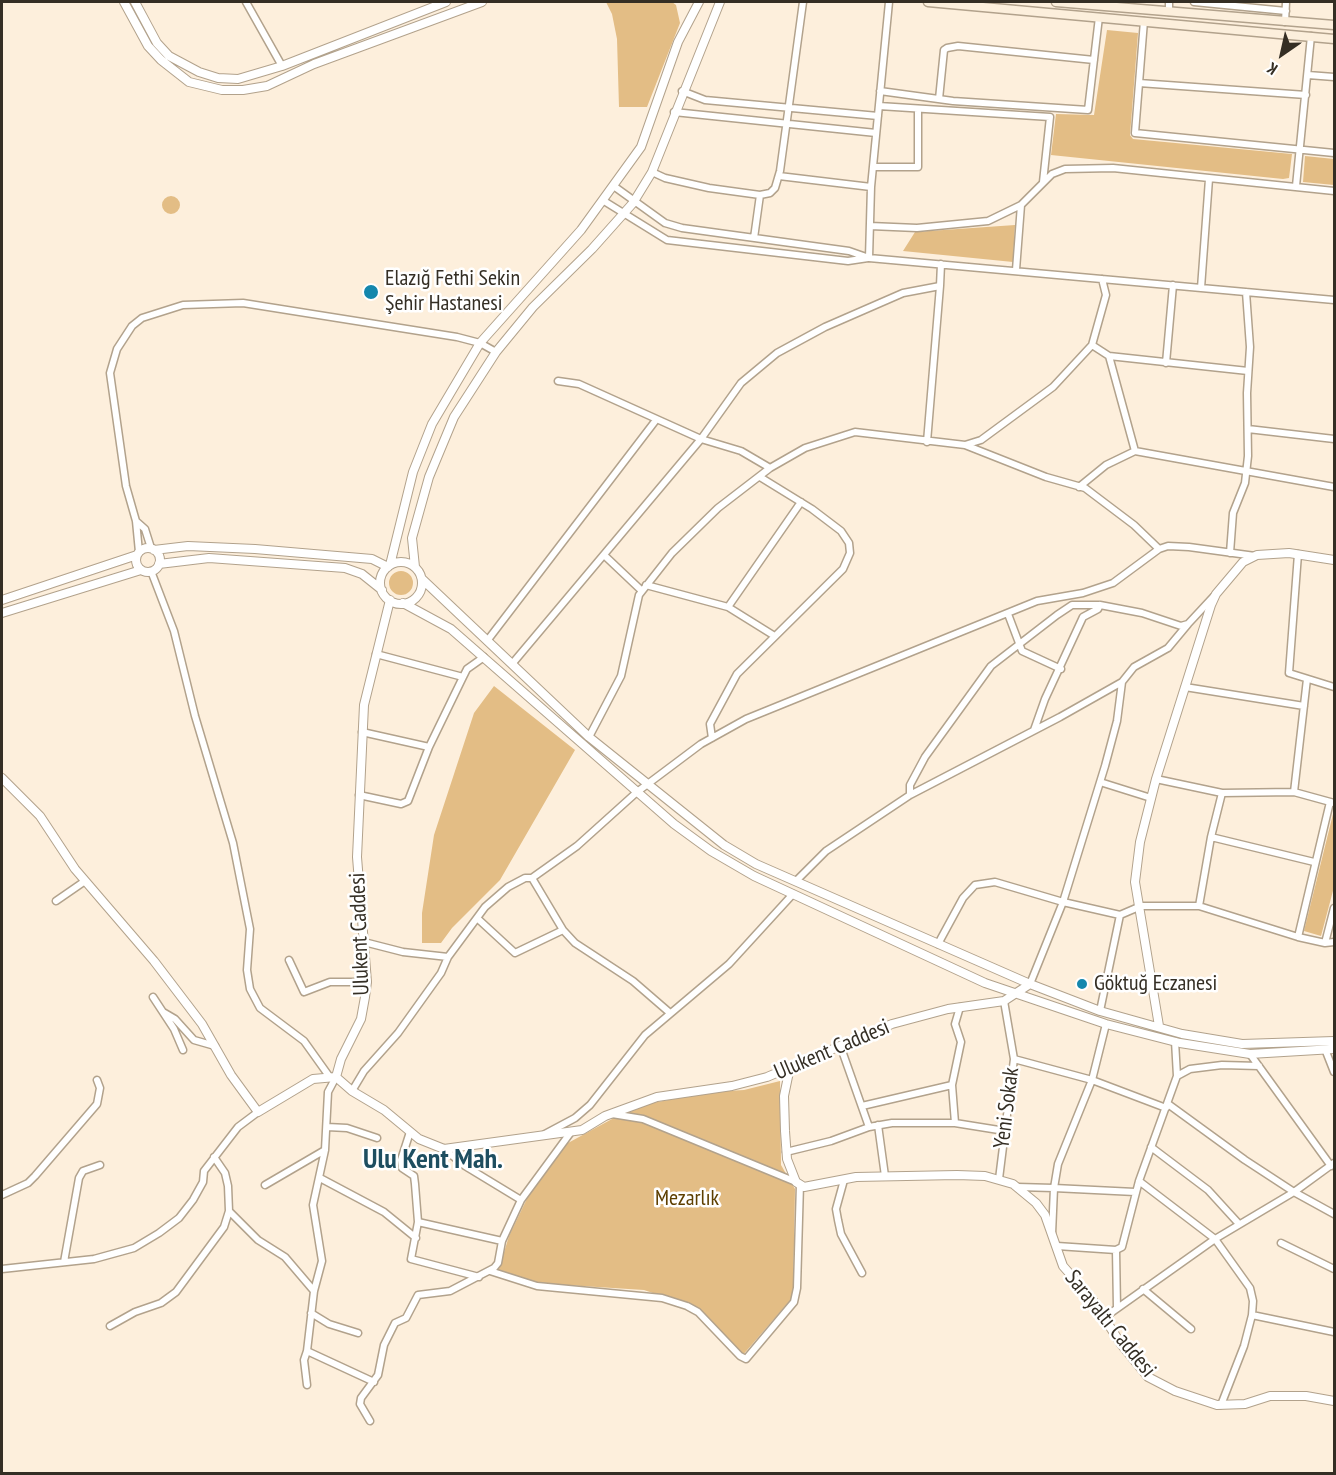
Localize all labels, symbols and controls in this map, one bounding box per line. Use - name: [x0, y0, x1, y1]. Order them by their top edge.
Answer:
- north arrow: [1252, 24, 1312, 84]
- text: K: [1263, 58, 1281, 80]
- place label: Elazığ Fethi Sekin Şehir Hastanesi: [385, 266, 520, 318]
- marker: Elazığ Fethi Sekin Şehir Hastanesi: [362, 283, 380, 301]
- street label: Ulukent Caddesi: [345, 872, 375, 996]
- place label: Göktuğ Eczanesi: [1094, 971, 1217, 997]
- marker: Göktuğ Eczanesi: [1075, 977, 1089, 991]
- street label: Ulukent Caddesi: [770, 1014, 894, 1086]
- street label: Yeni Sokak: [989, 1066, 1025, 1150]
- district label: Ulu Kent Mah.: [363, 1143, 503, 1177]
- park label: Mezarlık: [655, 1186, 719, 1212]
- street label: Sarayaltı Caddesi: [1059, 1265, 1161, 1383]

